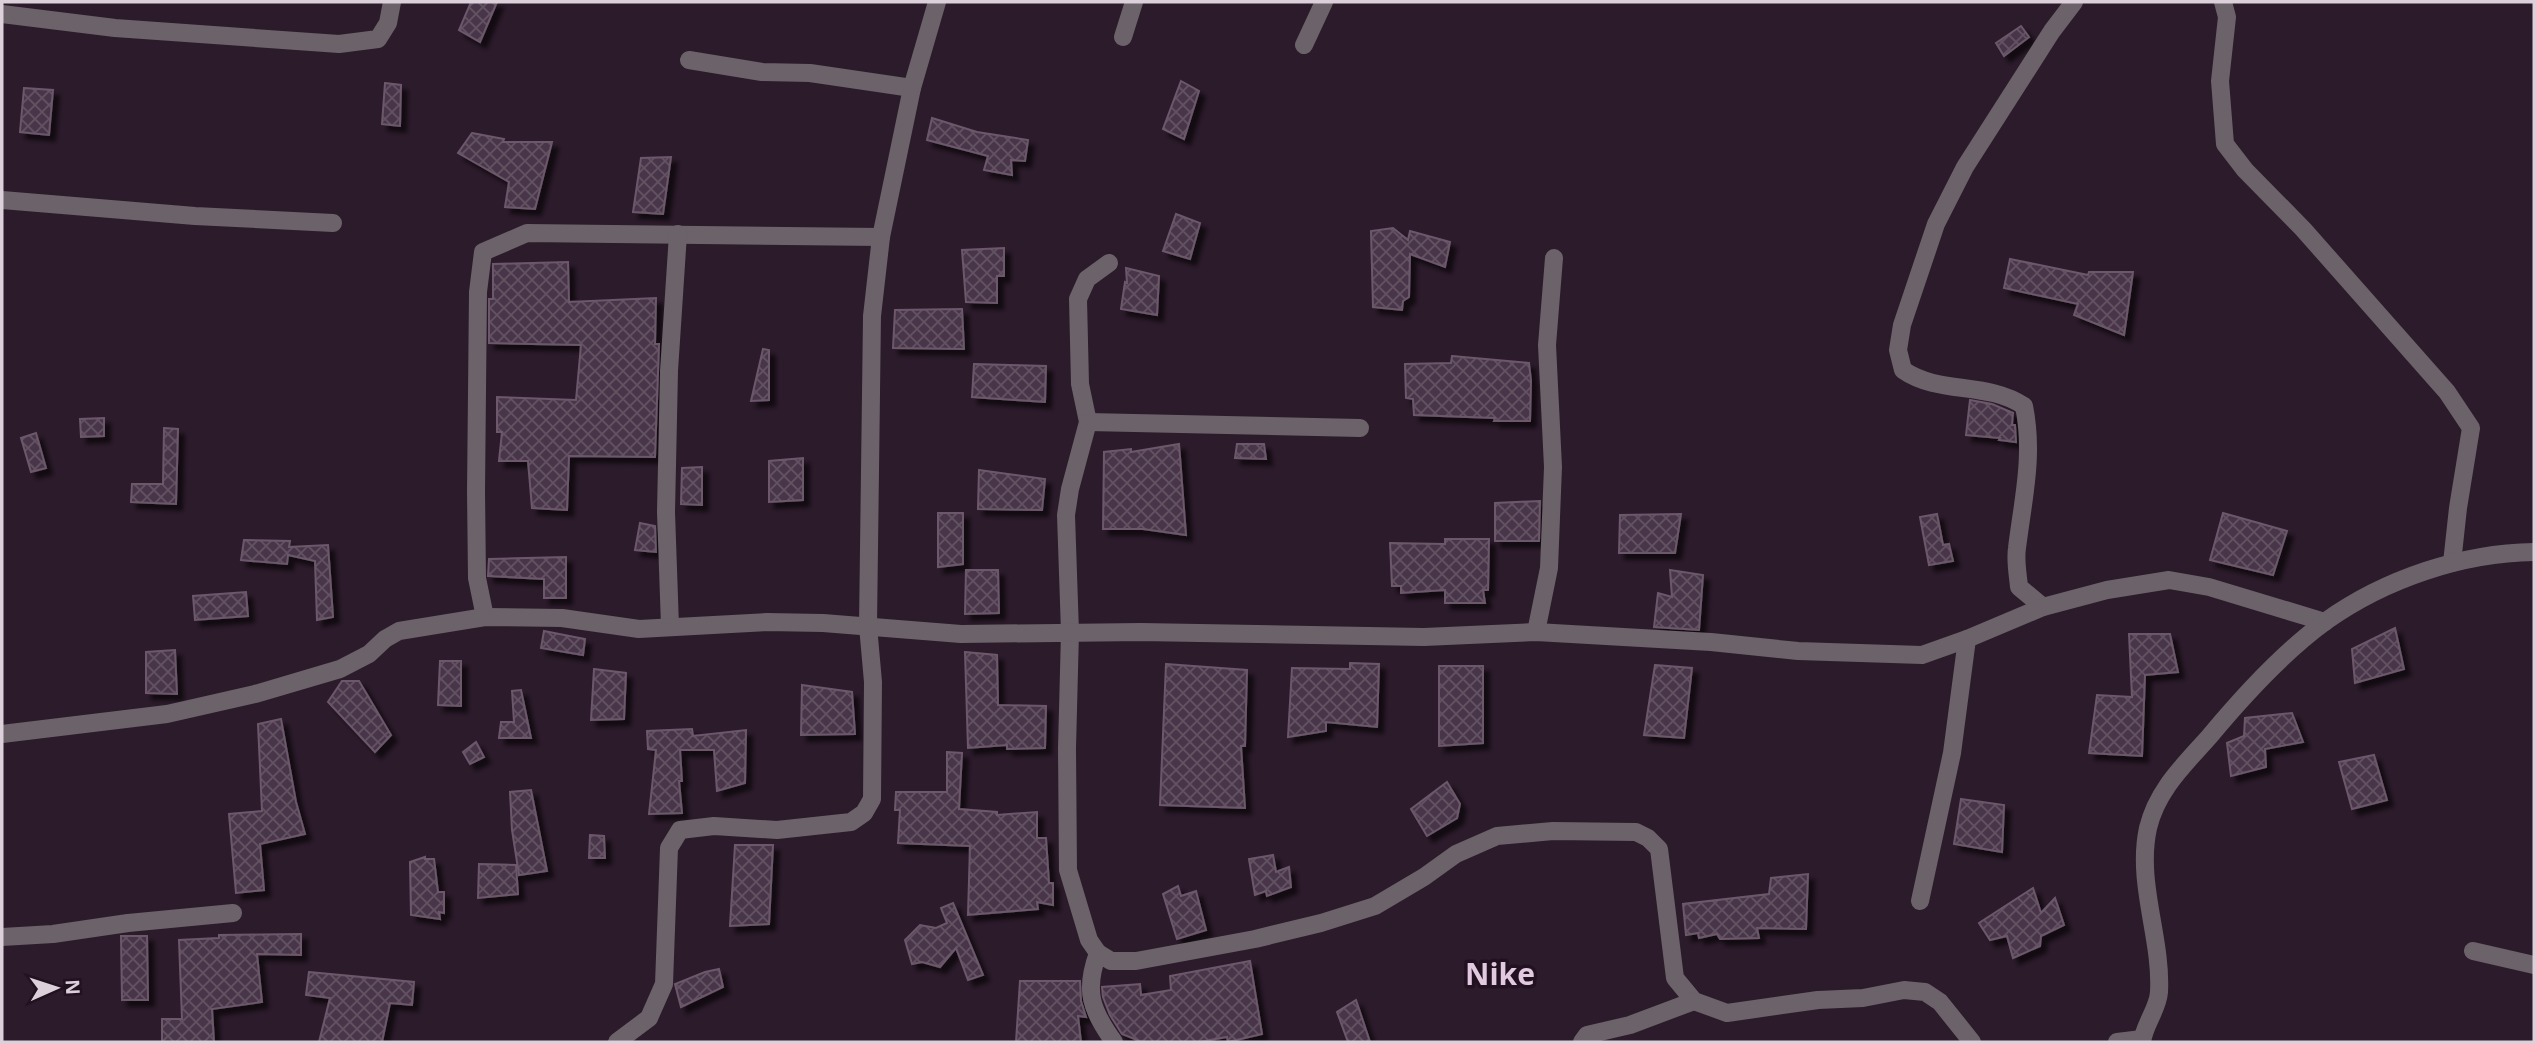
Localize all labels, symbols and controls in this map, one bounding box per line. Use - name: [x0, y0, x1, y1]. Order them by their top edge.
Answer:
- north arrow: [21, 953, 91, 1023]
- district label: Nike: [1465, 953, 1535, 994]
- text: N: [60, 979, 86, 996]

